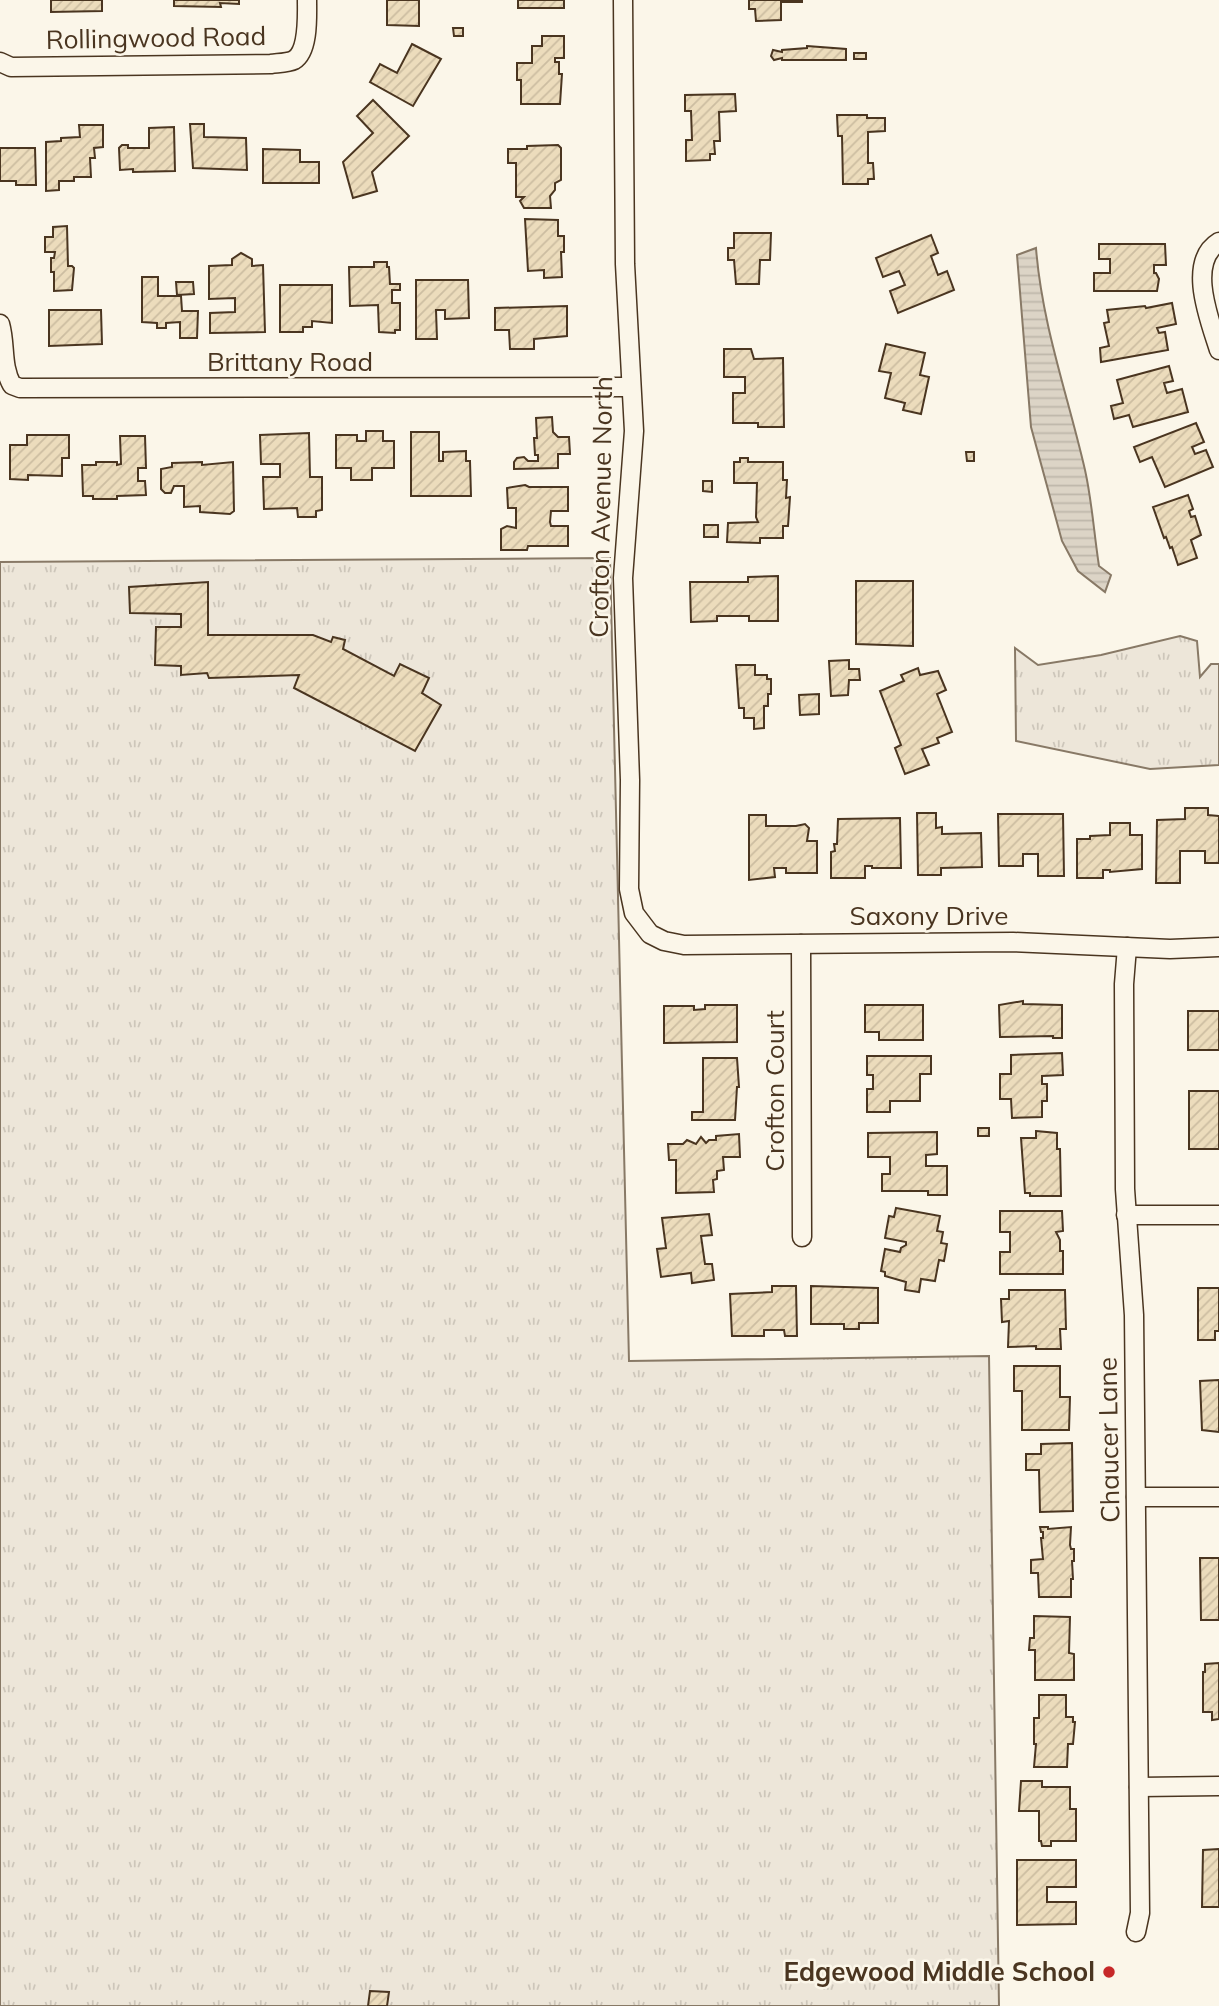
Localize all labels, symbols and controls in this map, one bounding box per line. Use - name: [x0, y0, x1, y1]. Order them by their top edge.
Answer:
- street label: Rollingwood Road: [46, 19, 266, 56]
- street label: Brittany Road: [207, 345, 373, 378]
- street label: Crofton Avenue North: [582, 376, 619, 638]
- street label: Saxony Drive: [850, 899, 1008, 932]
- street label: Crofton Court: [758, 1010, 791, 1172]
- street label: Chaucer Lane: [1091, 1357, 1126, 1523]
- place label: Edgewood Middle School: [784, 1955, 1095, 1988]
- marker: Edgewood Middle School: [1101, 1964, 1117, 1980]

